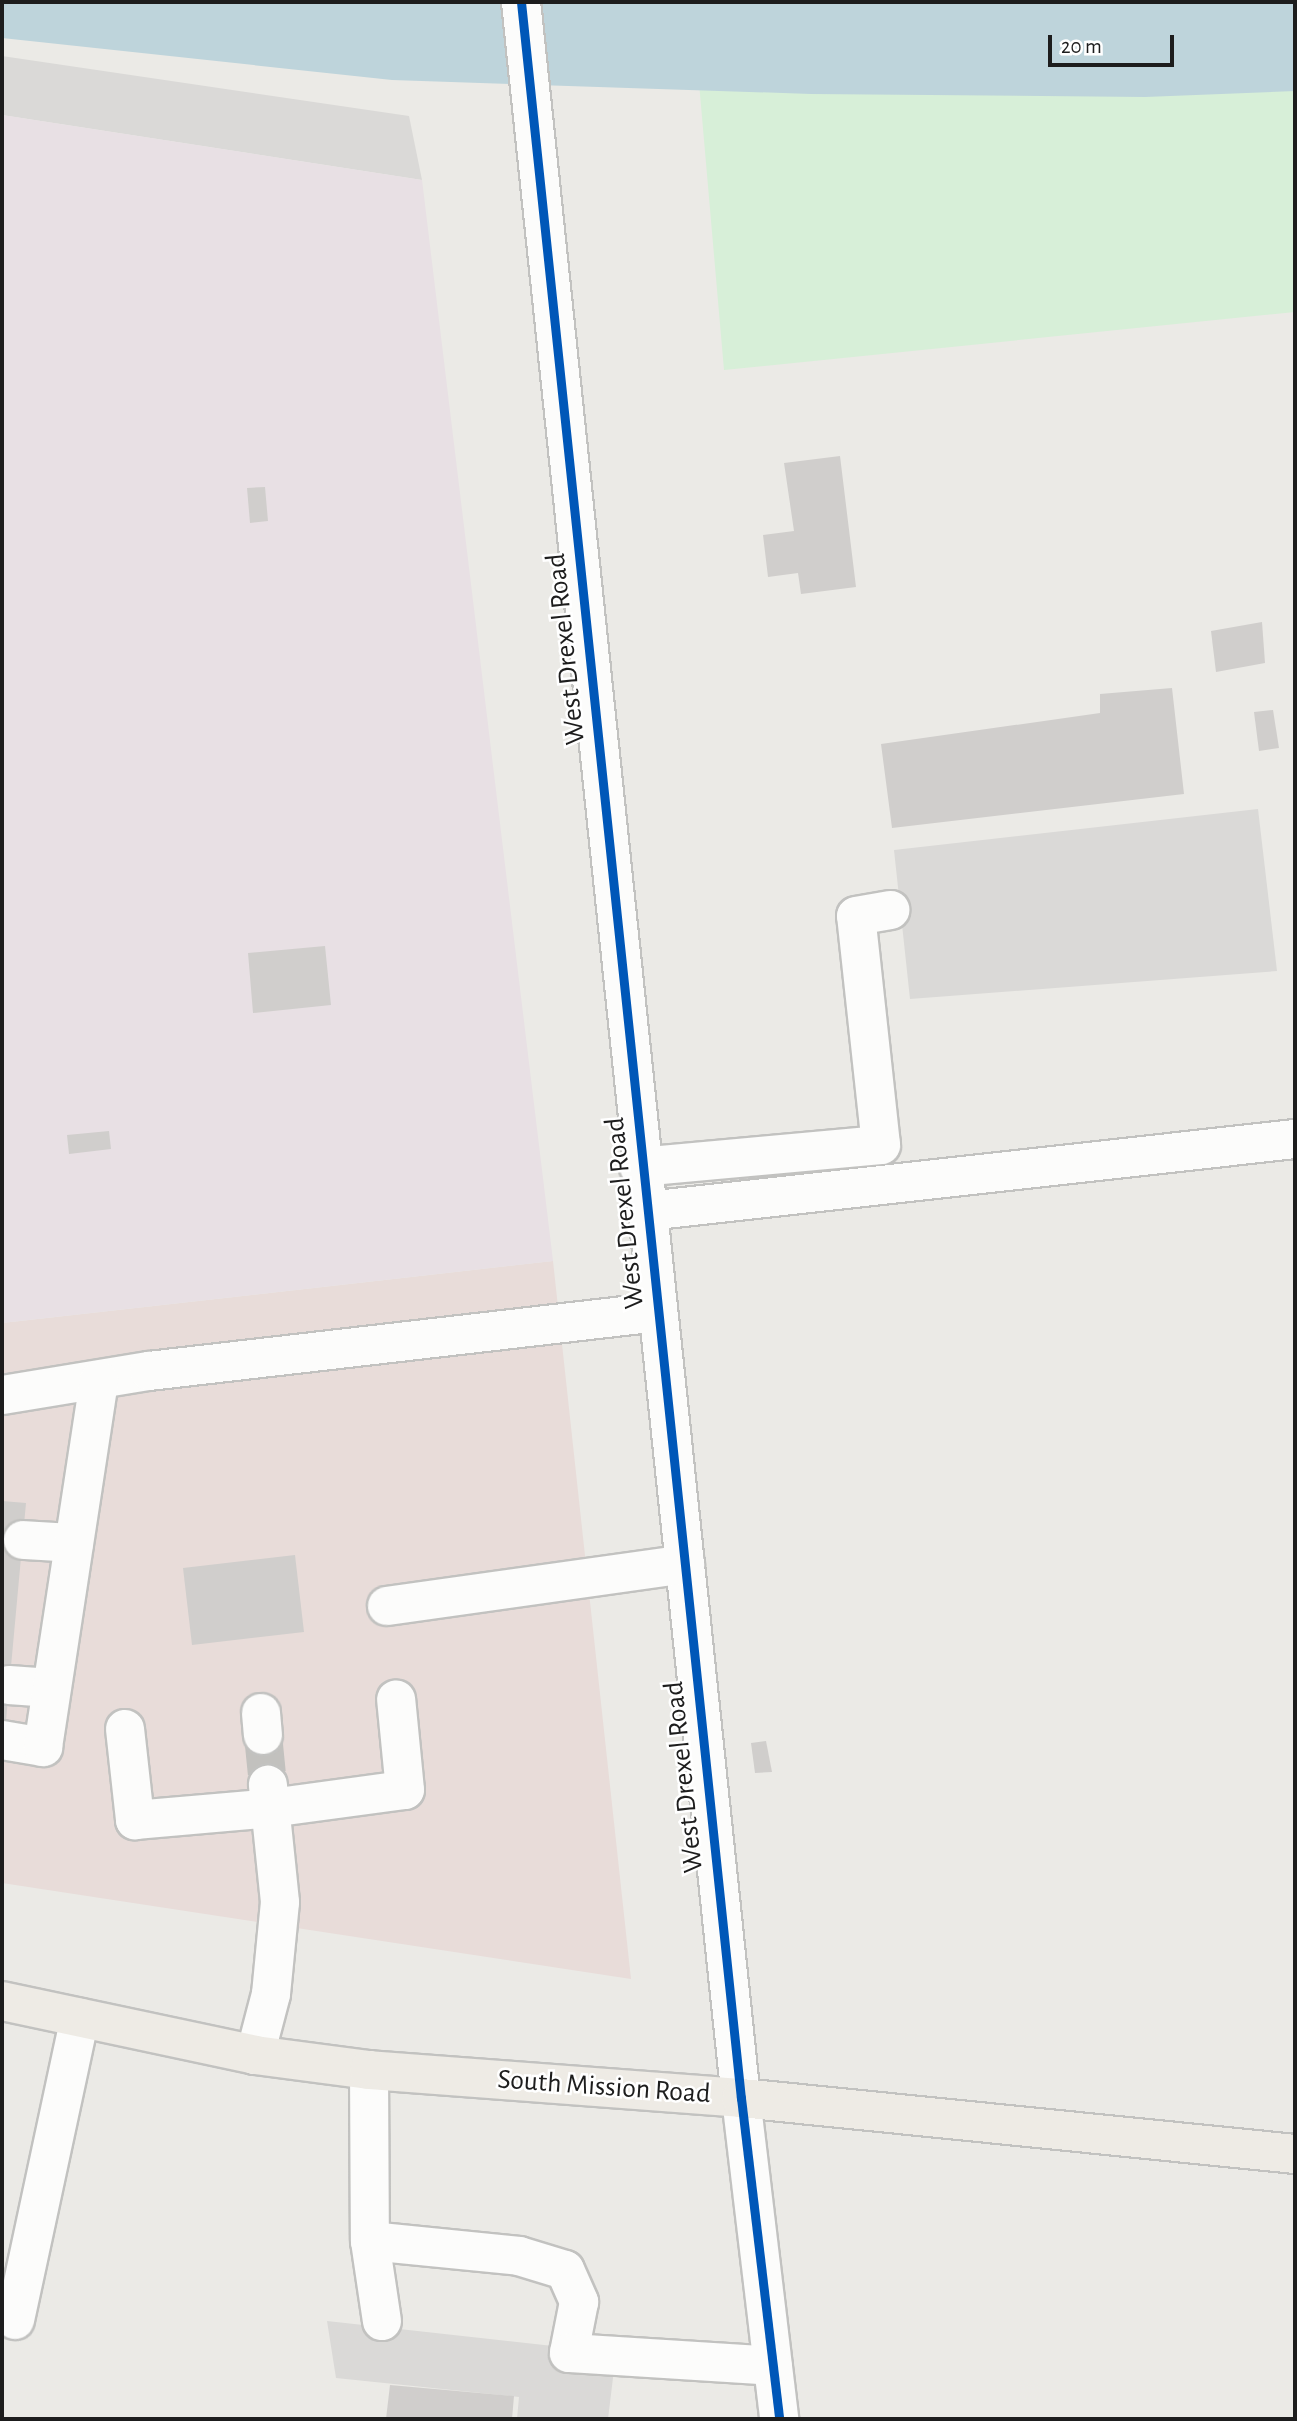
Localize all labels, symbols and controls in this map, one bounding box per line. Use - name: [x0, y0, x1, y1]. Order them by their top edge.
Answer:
- scale bar: [1052, 21, 1178, 65]
- text: 20 m: [1061, 36, 1102, 57]
- street label: West Drexel Road: [539, 552, 593, 746]
- street label: West Drexel Road: [598, 1116, 652, 1310]
- street label: West Drexel Road: [657, 1680, 711, 1874]
- street label: South Mission Road: [496, 2063, 712, 2111]

